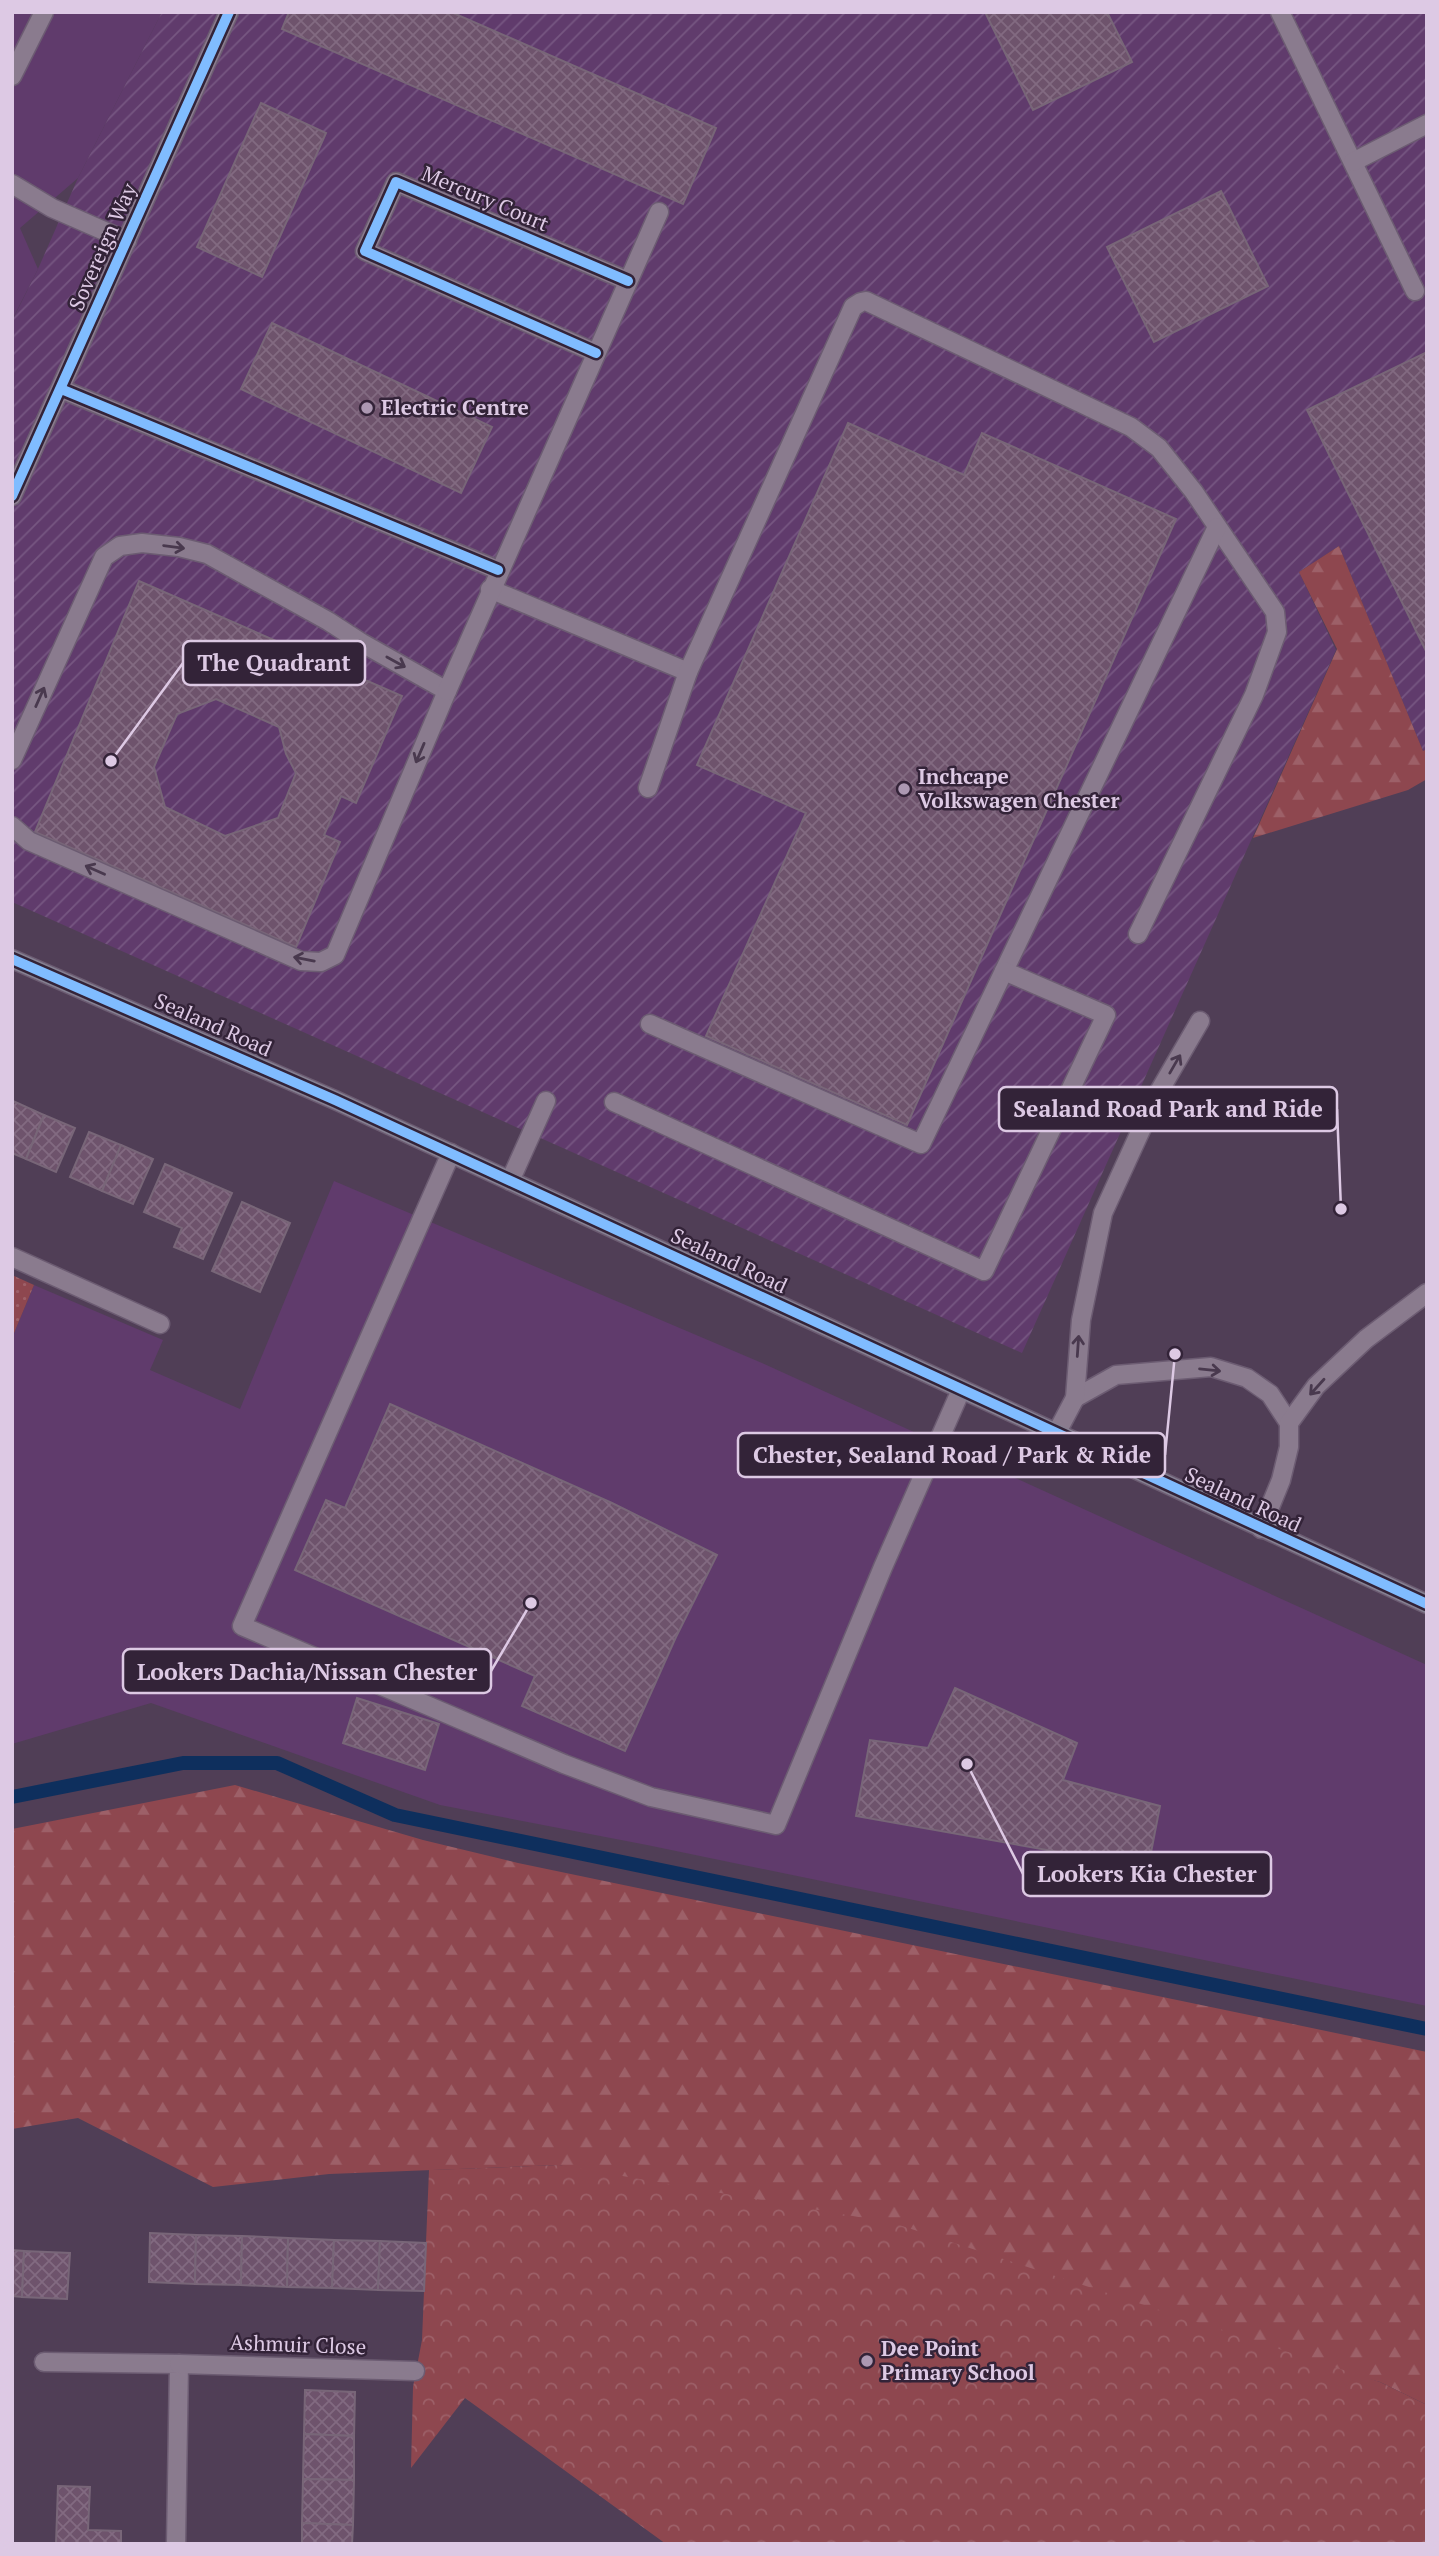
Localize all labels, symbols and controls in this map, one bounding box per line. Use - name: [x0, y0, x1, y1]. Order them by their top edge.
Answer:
- street label: Mercury Court: [418, 159, 553, 237]
- street label: Sovereign Way: [62, 178, 143, 315]
- place label: Electric Centre: [381, 393, 529, 421]
- marker: Electric Centre: [359, 400, 375, 416]
- one-way arrow: [162, 541, 185, 554]
- callout: The Quadrant: [183, 641, 365, 685]
- text: The Quadrant: [197, 647, 351, 678]
- one-way arrow: [385, 656, 406, 669]
- one-way arrow: [34, 687, 47, 709]
- one-way arrow: [413, 742, 426, 764]
- place label: Inchcape Volkswagen Chester: [918, 762, 1120, 814]
- marker: Inchcape Volkswagen Chester: [896, 781, 912, 797]
- one-way arrow: [84, 863, 106, 876]
- one-way arrow: [293, 952, 315, 965]
- street label: Sealand Road: [150, 986, 277, 1063]
- one-way arrow: [1168, 1055, 1182, 1075]
- callout: Sealand Road Park and Ride: [999, 1087, 1337, 1131]
- text: Sealand Road Park and Ride: [1013, 1093, 1323, 1124]
- street label: Sealand Road: [667, 1221, 792, 1299]
- one-way arrow: [1072, 1336, 1085, 1358]
- one-way arrow: [1198, 1363, 1221, 1376]
- one-way arrow: [1309, 1378, 1325, 1396]
- callout: Chester, Sealand Road / Park & Ride: [738, 1433, 1165, 1477]
- text: Chester, Sealand Road / Park & Ride: [753, 1439, 1151, 1470]
- street label: Sealand Road: [1181, 1460, 1306, 1538]
- callout: Lookers Dachia/Nissan Chester: [123, 1649, 491, 1693]
- text: Lookers Dachia/Nissan Chester: [137, 1656, 477, 1687]
- callout: Lookers Kia Chester: [1023, 1852, 1271, 1896]
- text: Lookers Kia Chester: [1037, 1858, 1257, 1889]
- street label: Ashmuir Close: [229, 2328, 367, 2360]
- place label: Dee Point Primary School: [881, 2334, 1035, 2386]
- marker: Dee Point Primary School: [859, 2353, 875, 2369]

